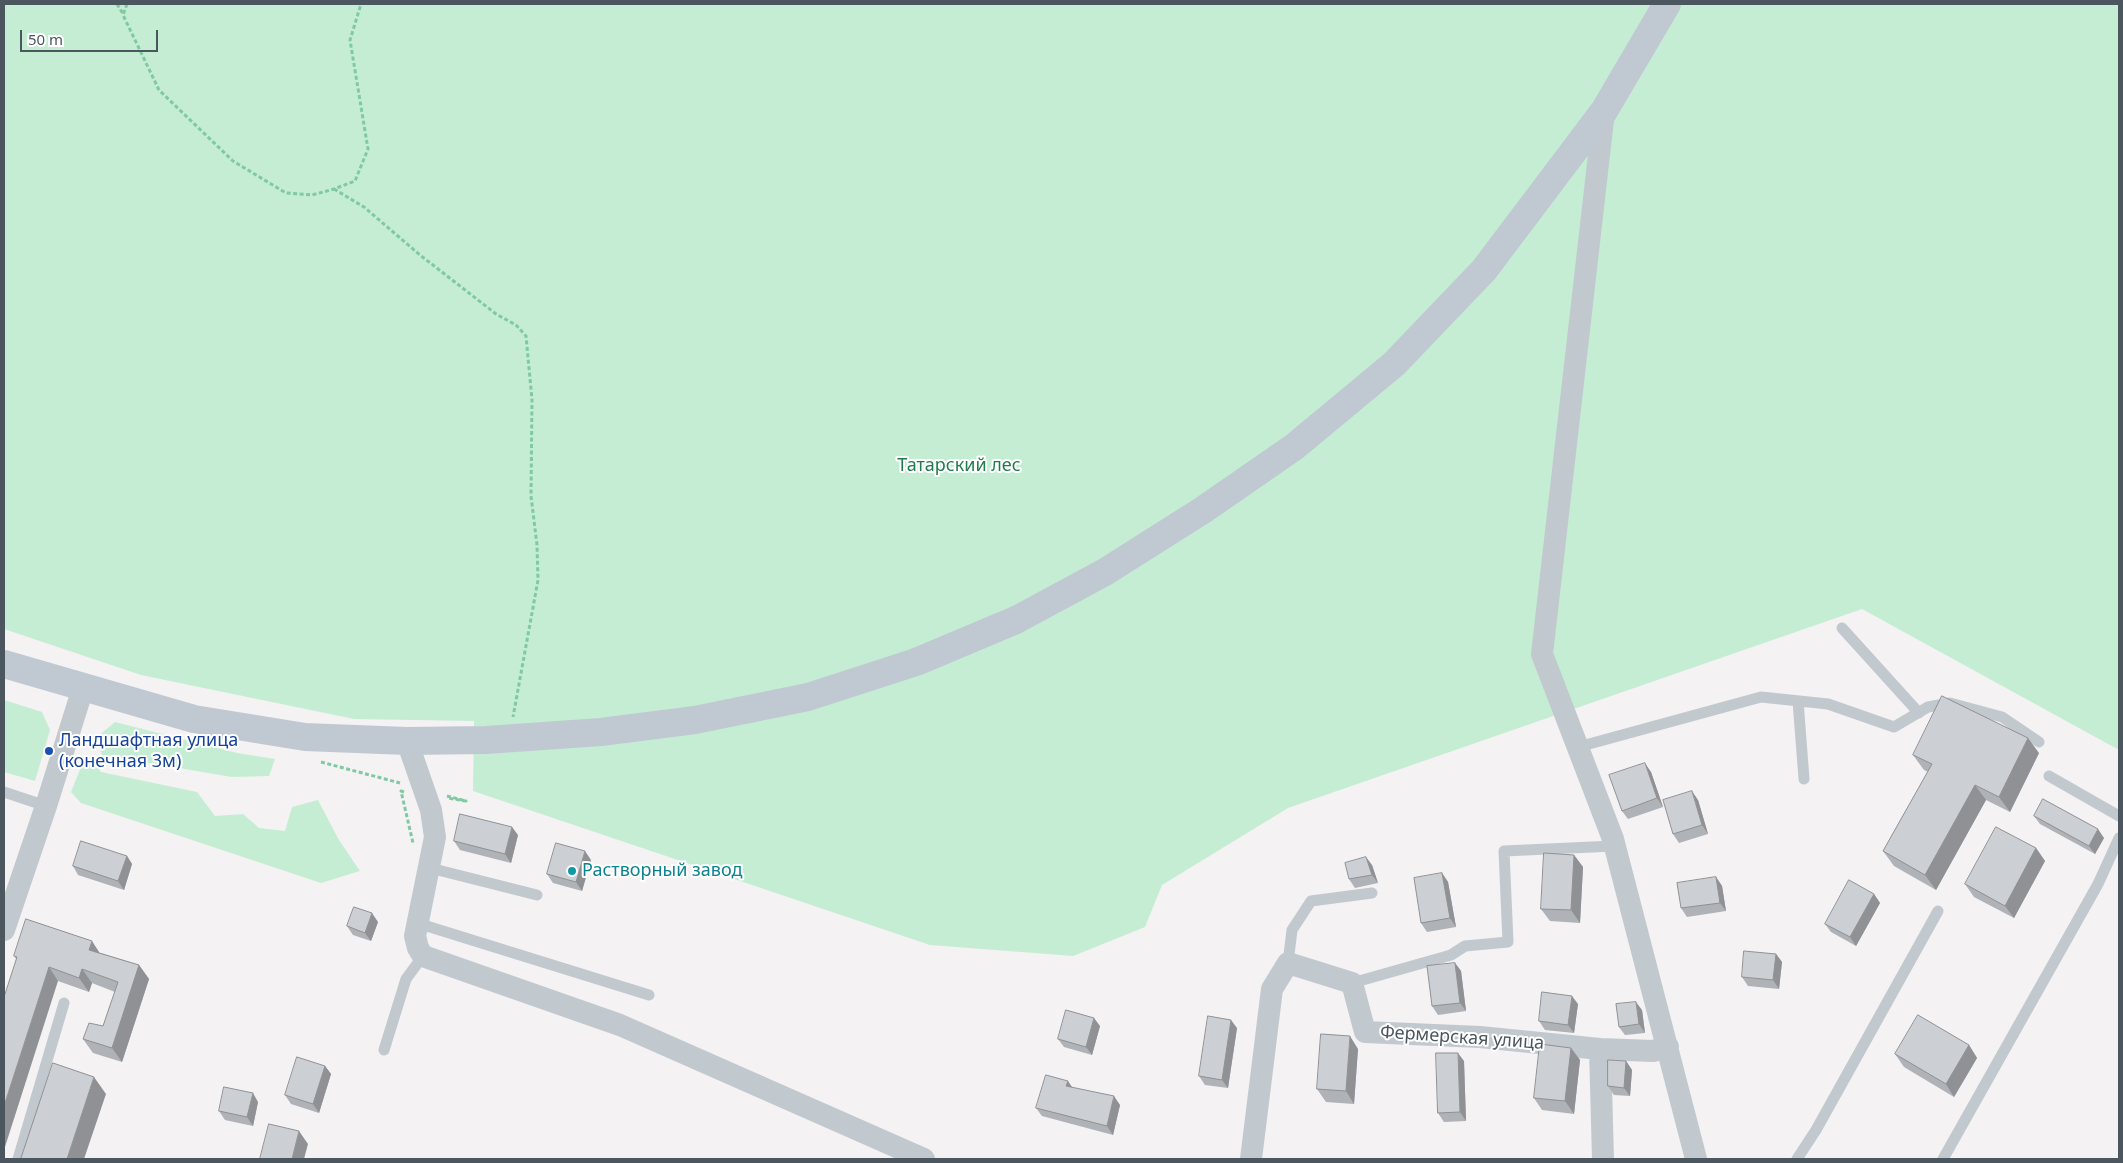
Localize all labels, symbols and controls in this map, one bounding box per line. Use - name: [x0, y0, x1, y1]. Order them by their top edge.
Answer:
- scale bar: [22, 20, 160, 52]
- text: 50 m: [28, 29, 63, 49]
- park label: Татарский лес: [897, 455, 1021, 477]
- place label: Ландшафтная улица (конечная 3м): [59, 730, 238, 772]
- marker: Ландшафтная улица (конечная 3м): [43, 745, 55, 757]
- place label: Растворный завод: [582, 860, 742, 882]
- marker: Растворный завод: [566, 865, 578, 877]
- street label: Фермерская улица: [1379, 1021, 1545, 1055]

